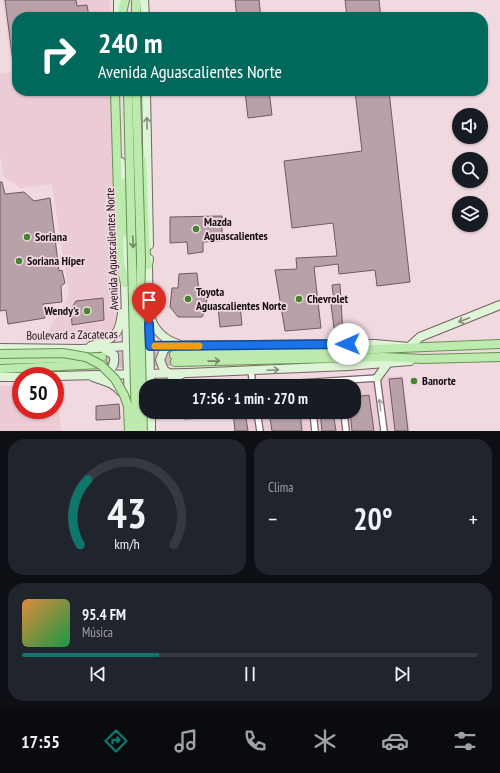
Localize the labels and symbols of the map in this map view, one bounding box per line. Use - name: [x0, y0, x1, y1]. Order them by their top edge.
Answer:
- one-way arrow: [143, 117, 151, 130]
- street label: Avenida Aguascalientes Norte: [102, 187, 121, 311]
- place label: Mazda Aguascalientes: [203, 214, 268, 243]
- marker: Mazda Aguascalientes: [191, 224, 201, 234]
- place label: Soriana: [35, 229, 67, 244]
- marker: Soriana: [22, 232, 32, 242]
- one-way arrow: [129, 235, 136, 248]
- place label: Soriana Híper: [27, 253, 85, 268]
- marker: Soriana Híper: [14, 256, 24, 266]
- pin: [132, 283, 166, 324]
- place label: Toyota Aguascalientes Norte: [195, 284, 287, 313]
- place label: Chevrolet: [307, 291, 349, 306]
- marker: Toyota Aguascalientes Norte: [183, 294, 193, 304]
- marker: Chevrolet: [294, 294, 304, 304]
- place label: Wendy's: [43, 303, 79, 318]
- marker: Wendy's: [82, 306, 92, 316]
- one-way arrow: [458, 316, 470, 324]
- position arrow: [327, 323, 369, 365]
- street label: Boulevard a Zacatecas: [26, 326, 118, 343]
- one-way arrow: [207, 358, 220, 365]
- one-way arrow: [266, 366, 279, 373]
- speed limit sign: 50: [12, 367, 64, 419]
- place label: Banorte: [422, 373, 456, 388]
- marker: Banorte: [409, 376, 419, 386]
- one-way arrow: [376, 399, 384, 412]

